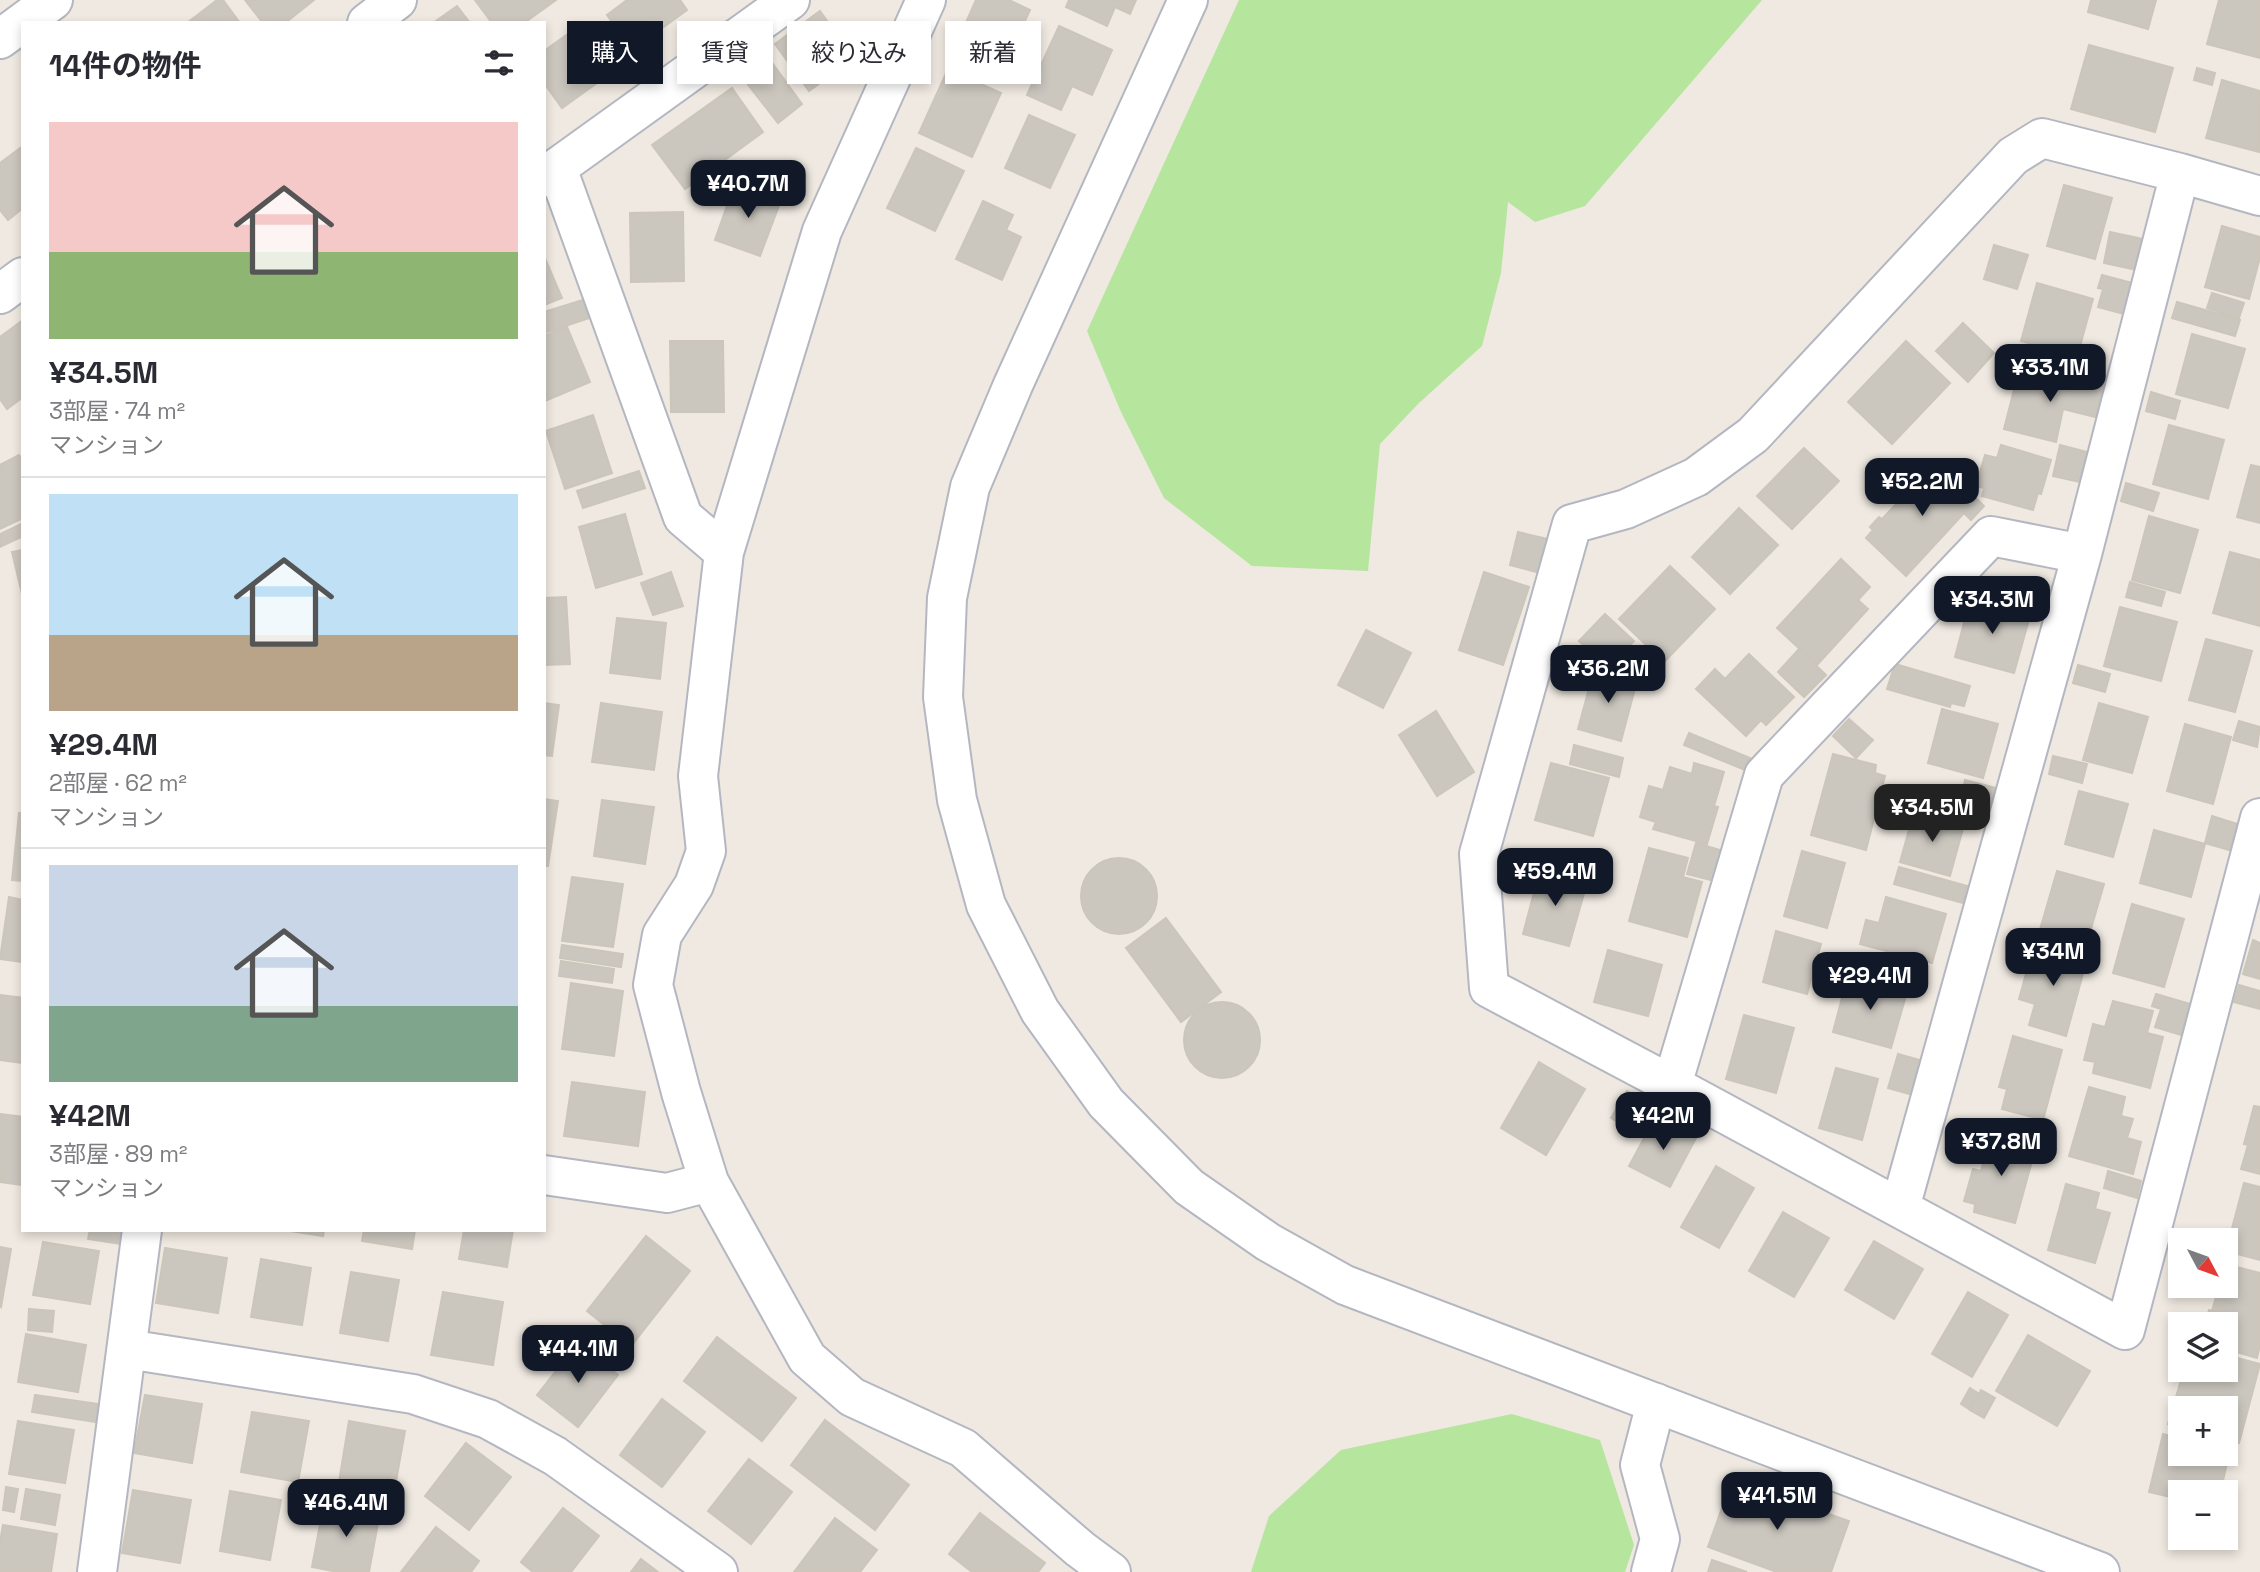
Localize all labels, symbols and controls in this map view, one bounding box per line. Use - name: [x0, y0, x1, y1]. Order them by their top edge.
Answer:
- chip: 購入: [567, 21, 663, 84]
- chip: 賃貸: [677, 21, 773, 84]
- chip: 絞り込み: [787, 21, 931, 84]
- chip: 新着: [945, 21, 1041, 84]
- icon: filters: [480, 44, 518, 82]
- text: 14件の物件: [49, 46, 202, 85]
- pin: ¥40.7M: [691, 160, 805, 220]
- icon: home: [221, 167, 347, 293]
- text: ¥40.7M: [707, 168, 789, 198]
- pin: ¥33.1M: [1993, 344, 2107, 404]
- text: ¥33.1M: [2011, 352, 2089, 382]
- text: ¥34.5M: [49, 353, 158, 392]
- text: 3部屋 · 74 m²: [49, 396, 185, 426]
- text: マンション: [49, 430, 164, 460]
- pin: ¥52.2M: [1865, 458, 1979, 518]
- text: ¥52.2M: [1881, 466, 1963, 496]
- icon: home: [221, 539, 347, 665]
- pin: ¥34.3M: [1935, 576, 2049, 636]
- text: ¥34.3M: [1950, 584, 2034, 614]
- pin: ¥36.2M: [1551, 646, 1665, 705]
- text: ¥36.2M: [1566, 653, 1650, 683]
- text: ¥29.4M: [49, 725, 158, 764]
- text: 2部屋 · 62 m²: [49, 768, 187, 798]
- pin: ¥34.5M: [1875, 784, 1989, 844]
- text: ¥34.5M: [1890, 792, 1974, 822]
- text: マンション: [49, 802, 164, 832]
- pin: ¥59.4M: [1498, 848, 1612, 908]
- text: ¥59.4M: [1513, 856, 1597, 886]
- icon: home: [221, 910, 347, 1036]
- pin: ¥34M: [2012, 928, 2094, 988]
- text: ¥34M: [2021, 936, 2085, 966]
- pin: ¥29.4M: [1813, 953, 1927, 1012]
- text: ¥29.4M: [1828, 960, 1912, 990]
- pin: ¥42M: [1622, 1092, 1704, 1152]
- text: ¥42M: [49, 1096, 131, 1135]
- text: ¥42M: [1632, 1100, 1694, 1130]
- pin: ¥37.8M: [1944, 1118, 2058, 1178]
- text: ¥37.8M: [1961, 1126, 2041, 1156]
- text: 3部屋 · 89 m²: [49, 1139, 188, 1169]
- text: マンション: [49, 1173, 164, 1203]
- north arrow: [2168, 1228, 2238, 1298]
- map controls: [2168, 1228, 2238, 1550]
- button: layers: [2168, 1312, 2238, 1382]
- pin: ¥44.1M: [521, 1326, 635, 1385]
- text: ¥44.1M: [538, 1333, 618, 1363]
- button: +: [2168, 1396, 2238, 1466]
- pin: ¥41.5M: [1720, 1472, 1834, 1532]
- pin: ¥46.4M: [289, 1480, 403, 1539]
- text: ¥41.5M: [1737, 1480, 1817, 1510]
- button: −: [2168, 1480, 2238, 1550]
- text: ¥46.4M: [304, 1487, 388, 1517]

